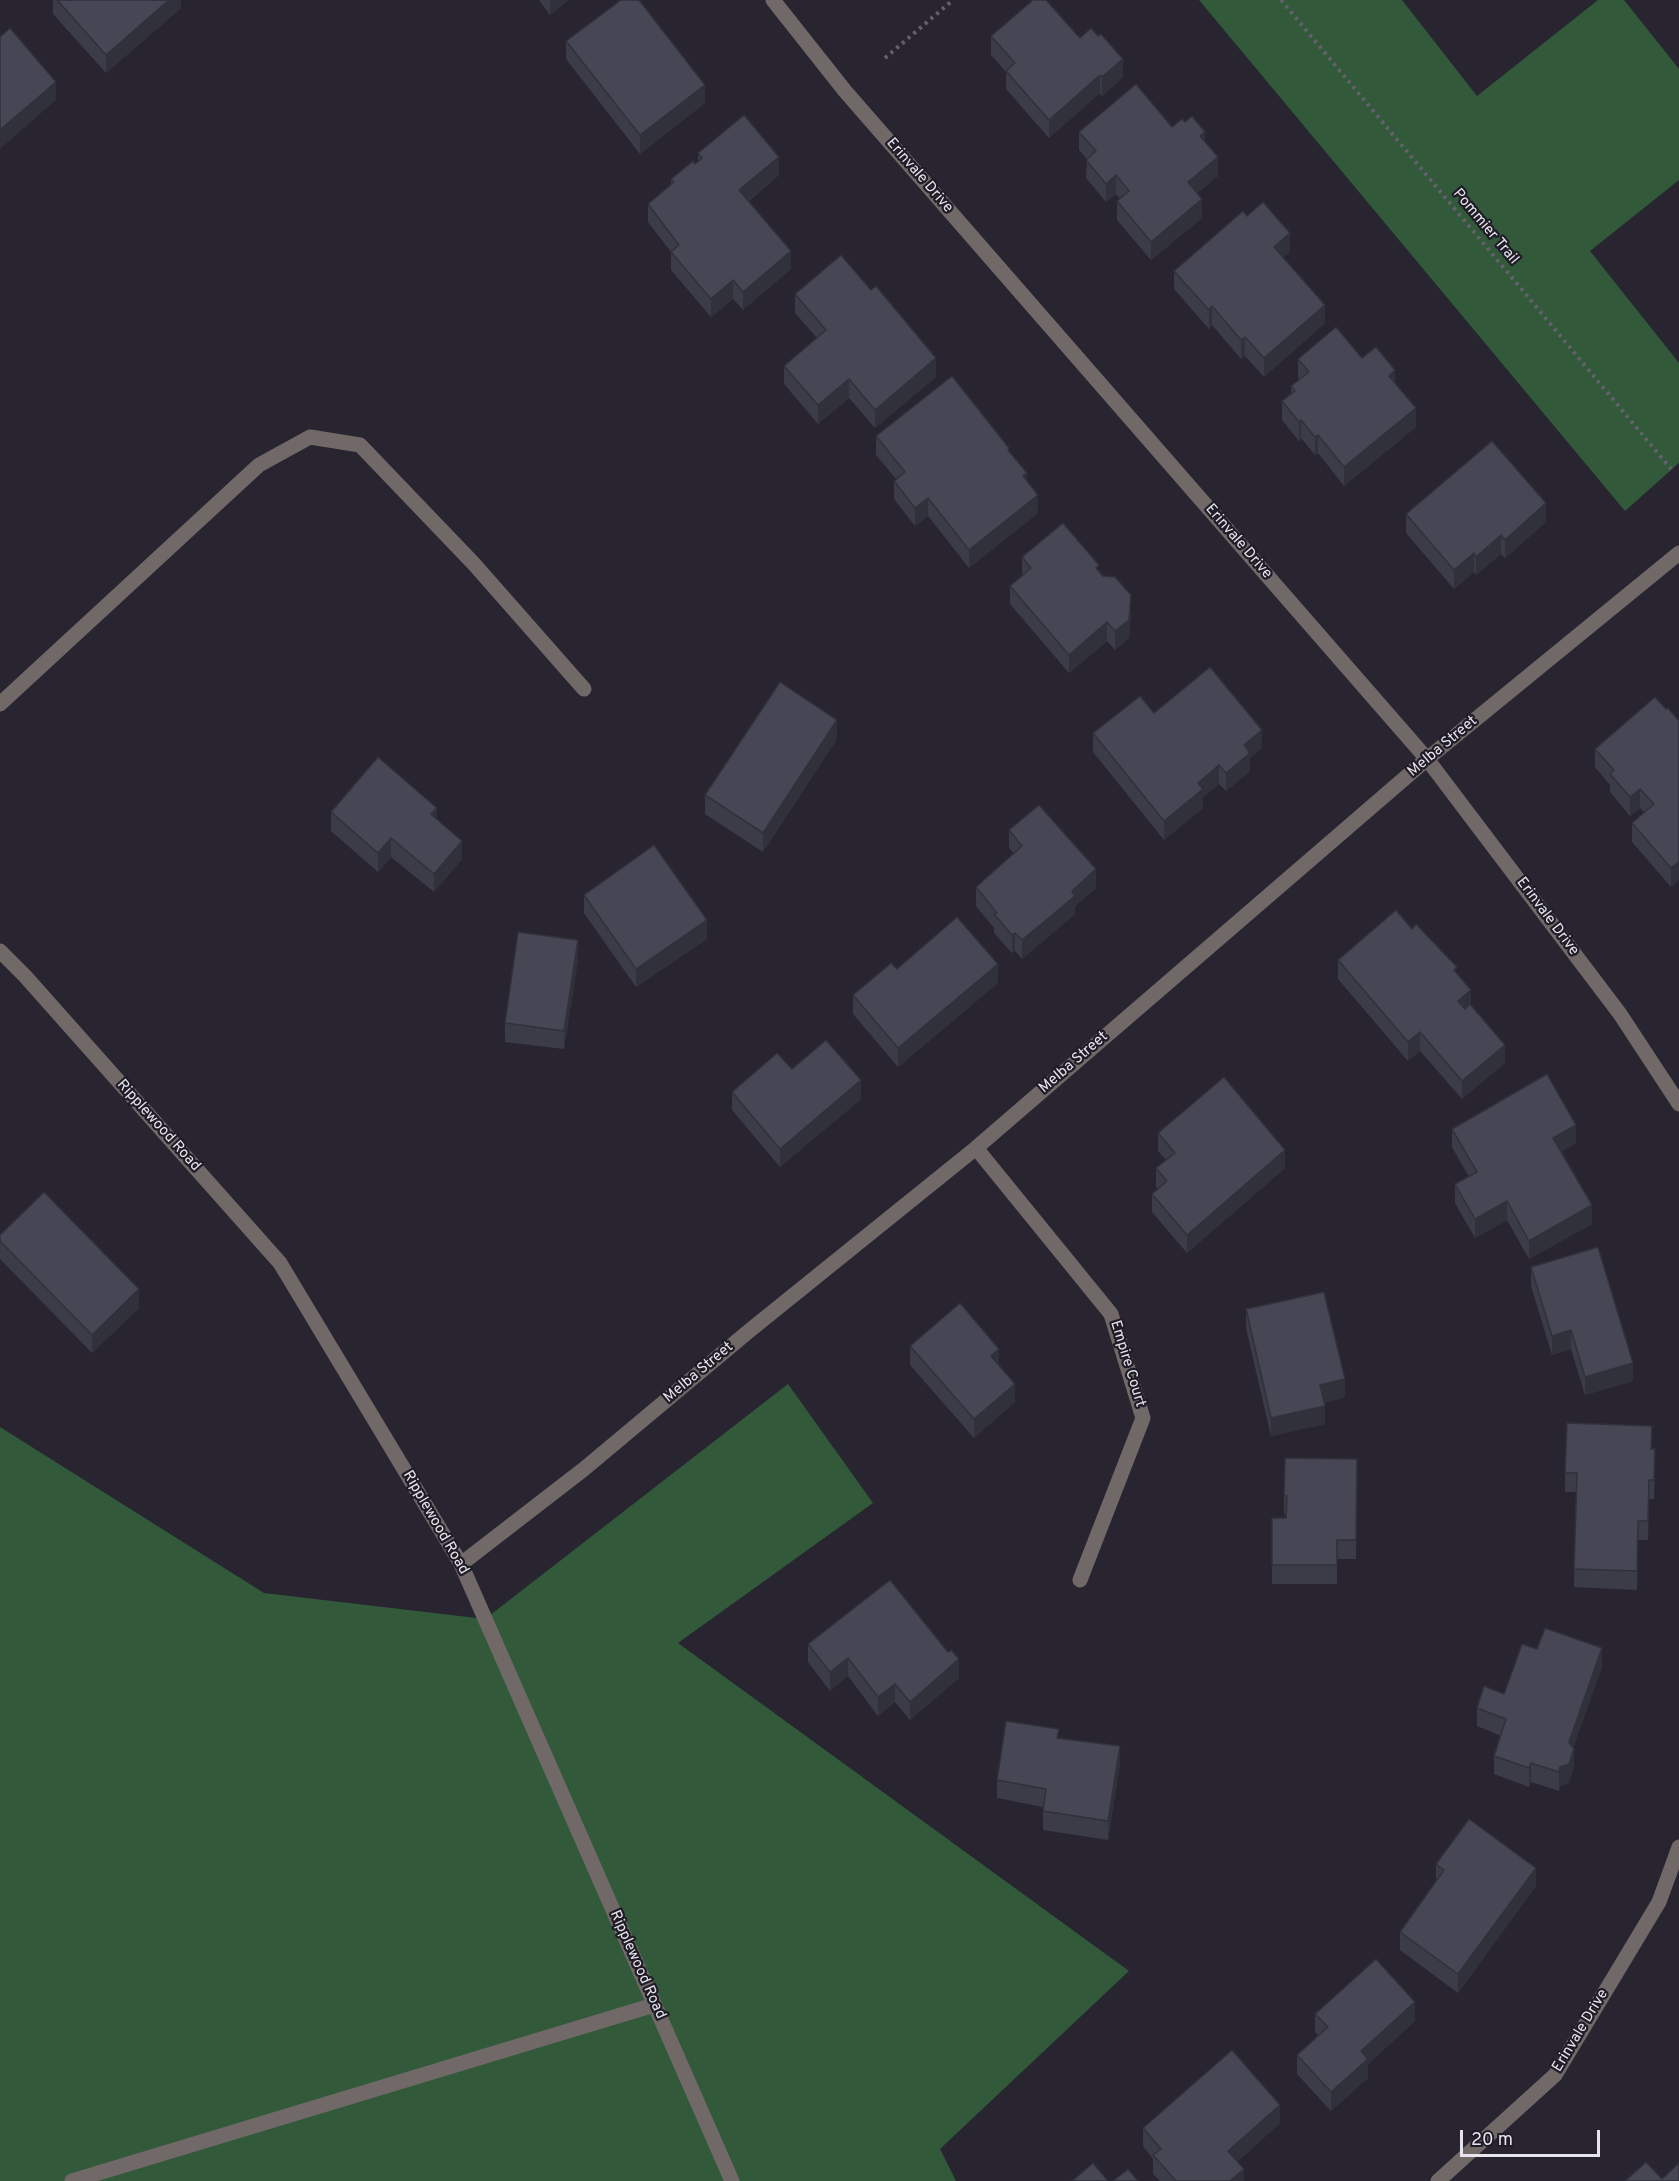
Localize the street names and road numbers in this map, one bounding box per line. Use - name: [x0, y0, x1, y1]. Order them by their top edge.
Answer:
- street label: Erinvale Drive: [882, 135, 956, 217]
- street label: Pommier Trail: [1448, 185, 1522, 269]
- street label: Erinvale Drive: [1201, 501, 1275, 583]
- street label: Melba Street: [1404, 713, 1482, 781]
- street label: Erinvale Drive: [1512, 874, 1582, 960]
- street label: Melba Street: [1036, 1028, 1112, 1098]
- street label: Ripplewood Road: [112, 1077, 204, 1175]
- street label: Empire Court: [1105, 1319, 1149, 1409]
- street label: Melba Street: [660, 1339, 738, 1407]
- street label: Ripplewood Road: [398, 1468, 472, 1578]
- street label: Ripplewood Road: [605, 1908, 669, 2022]
- street label: Erinvale Drive: [1549, 1986, 1613, 2076]

